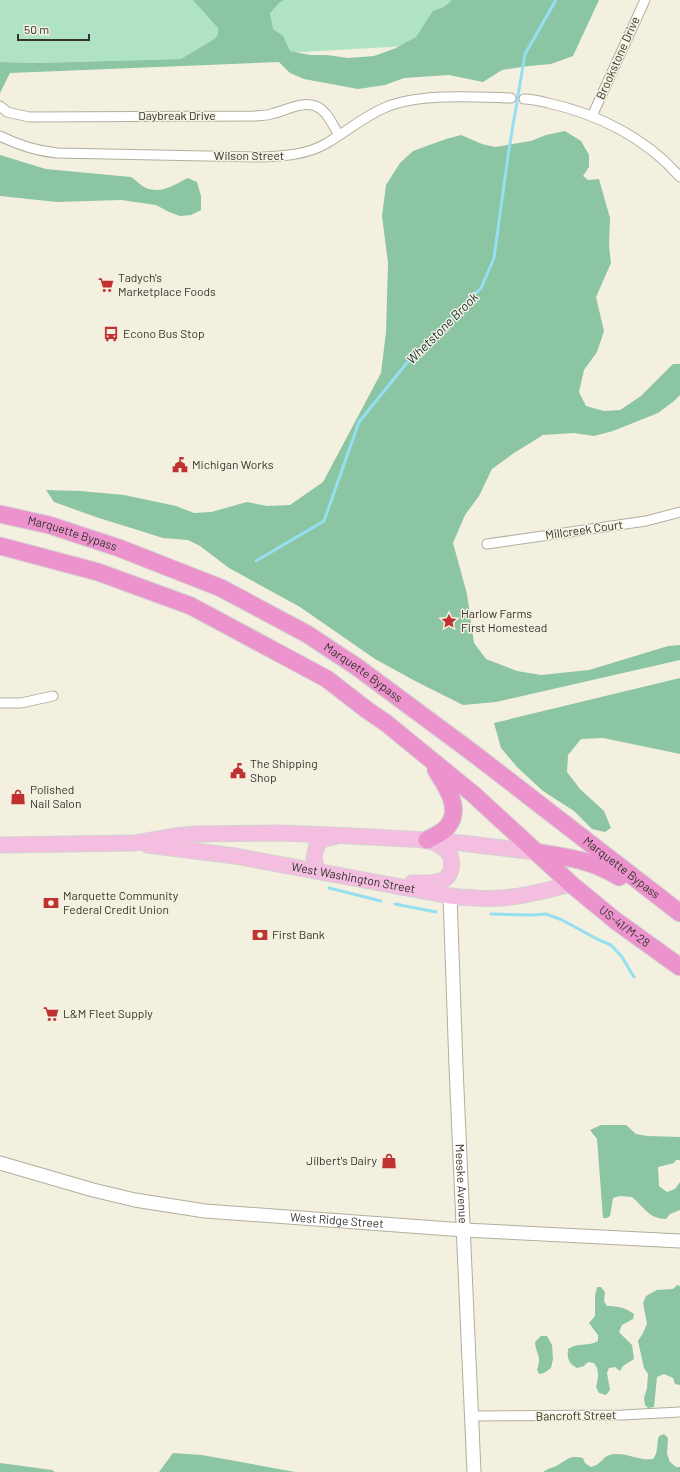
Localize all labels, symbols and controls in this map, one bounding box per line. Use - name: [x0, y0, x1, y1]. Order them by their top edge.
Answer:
- street label: Brookstone Drive: [593, 14, 642, 101]
- scale bar: [18, 16, 89, 42]
- text: 50 m: [24, 22, 49, 36]
- street label: Daybreak Drive: [138, 108, 216, 122]
- street label: Wilson Street: [214, 148, 284, 162]
- place label: Tadych's Marketplace Foods: [118, 270, 216, 298]
- supermarket icon: Tadych's Marketplace Foods: [97, 276, 115, 294]
- water label: Whetstone Brook: [403, 288, 482, 367]
- bus stop icon: Econo Bus Stop: [102, 325, 120, 343]
- place label: Econo Bus Stop: [123, 326, 205, 340]
- public building icon: Michigan Works: [171, 456, 189, 474]
- place label: Michigan Works: [192, 457, 274, 471]
- street label: Marquette Bypass: [27, 512, 119, 553]
- street label: Millcreek Court: [544, 517, 623, 541]
- place label: Harlow Farms First Homestead: [461, 606, 547, 634]
- place icon: Harlow Farms First Homestead: [440, 612, 458, 630]
- street label: Marquette Bypass: [322, 639, 406, 704]
- place label: The Shipping Shop: [250, 756, 318, 784]
- public building icon: The Shipping Shop: [229, 762, 247, 780]
- place label: Polished Nail Salon: [30, 782, 81, 810]
- shop icon: Polished Nail Salon: [9, 788, 27, 806]
- street label: Marquette Bypass: [581, 833, 663, 901]
- street label: West Washington Street: [290, 859, 416, 895]
- place label: Marquette Community Federal Credit Union: [63, 888, 179, 916]
- bank icon: Marquette Community Federal Credit Union: [42, 894, 60, 912]
- street label: US-41/M-28: [597, 902, 653, 949]
- bank icon: First Bank: [251, 926, 269, 944]
- place label: First Bank: [272, 927, 325, 941]
- supermarket icon: L&M Fleet Supply: [42, 1005, 60, 1023]
- place label: L&M Fleet Supply: [63, 1006, 153, 1020]
- street label: Meeske Avenue: [453, 1144, 471, 1224]
- shop icon: Jilbert's Dairy: [380, 1152, 398, 1170]
- place label: Jilbert's Dairy: [306, 1153, 377, 1167]
- street label: West Ridge Street: [290, 1209, 384, 1230]
- street label: Bancroft Street: [535, 1407, 616, 1423]

